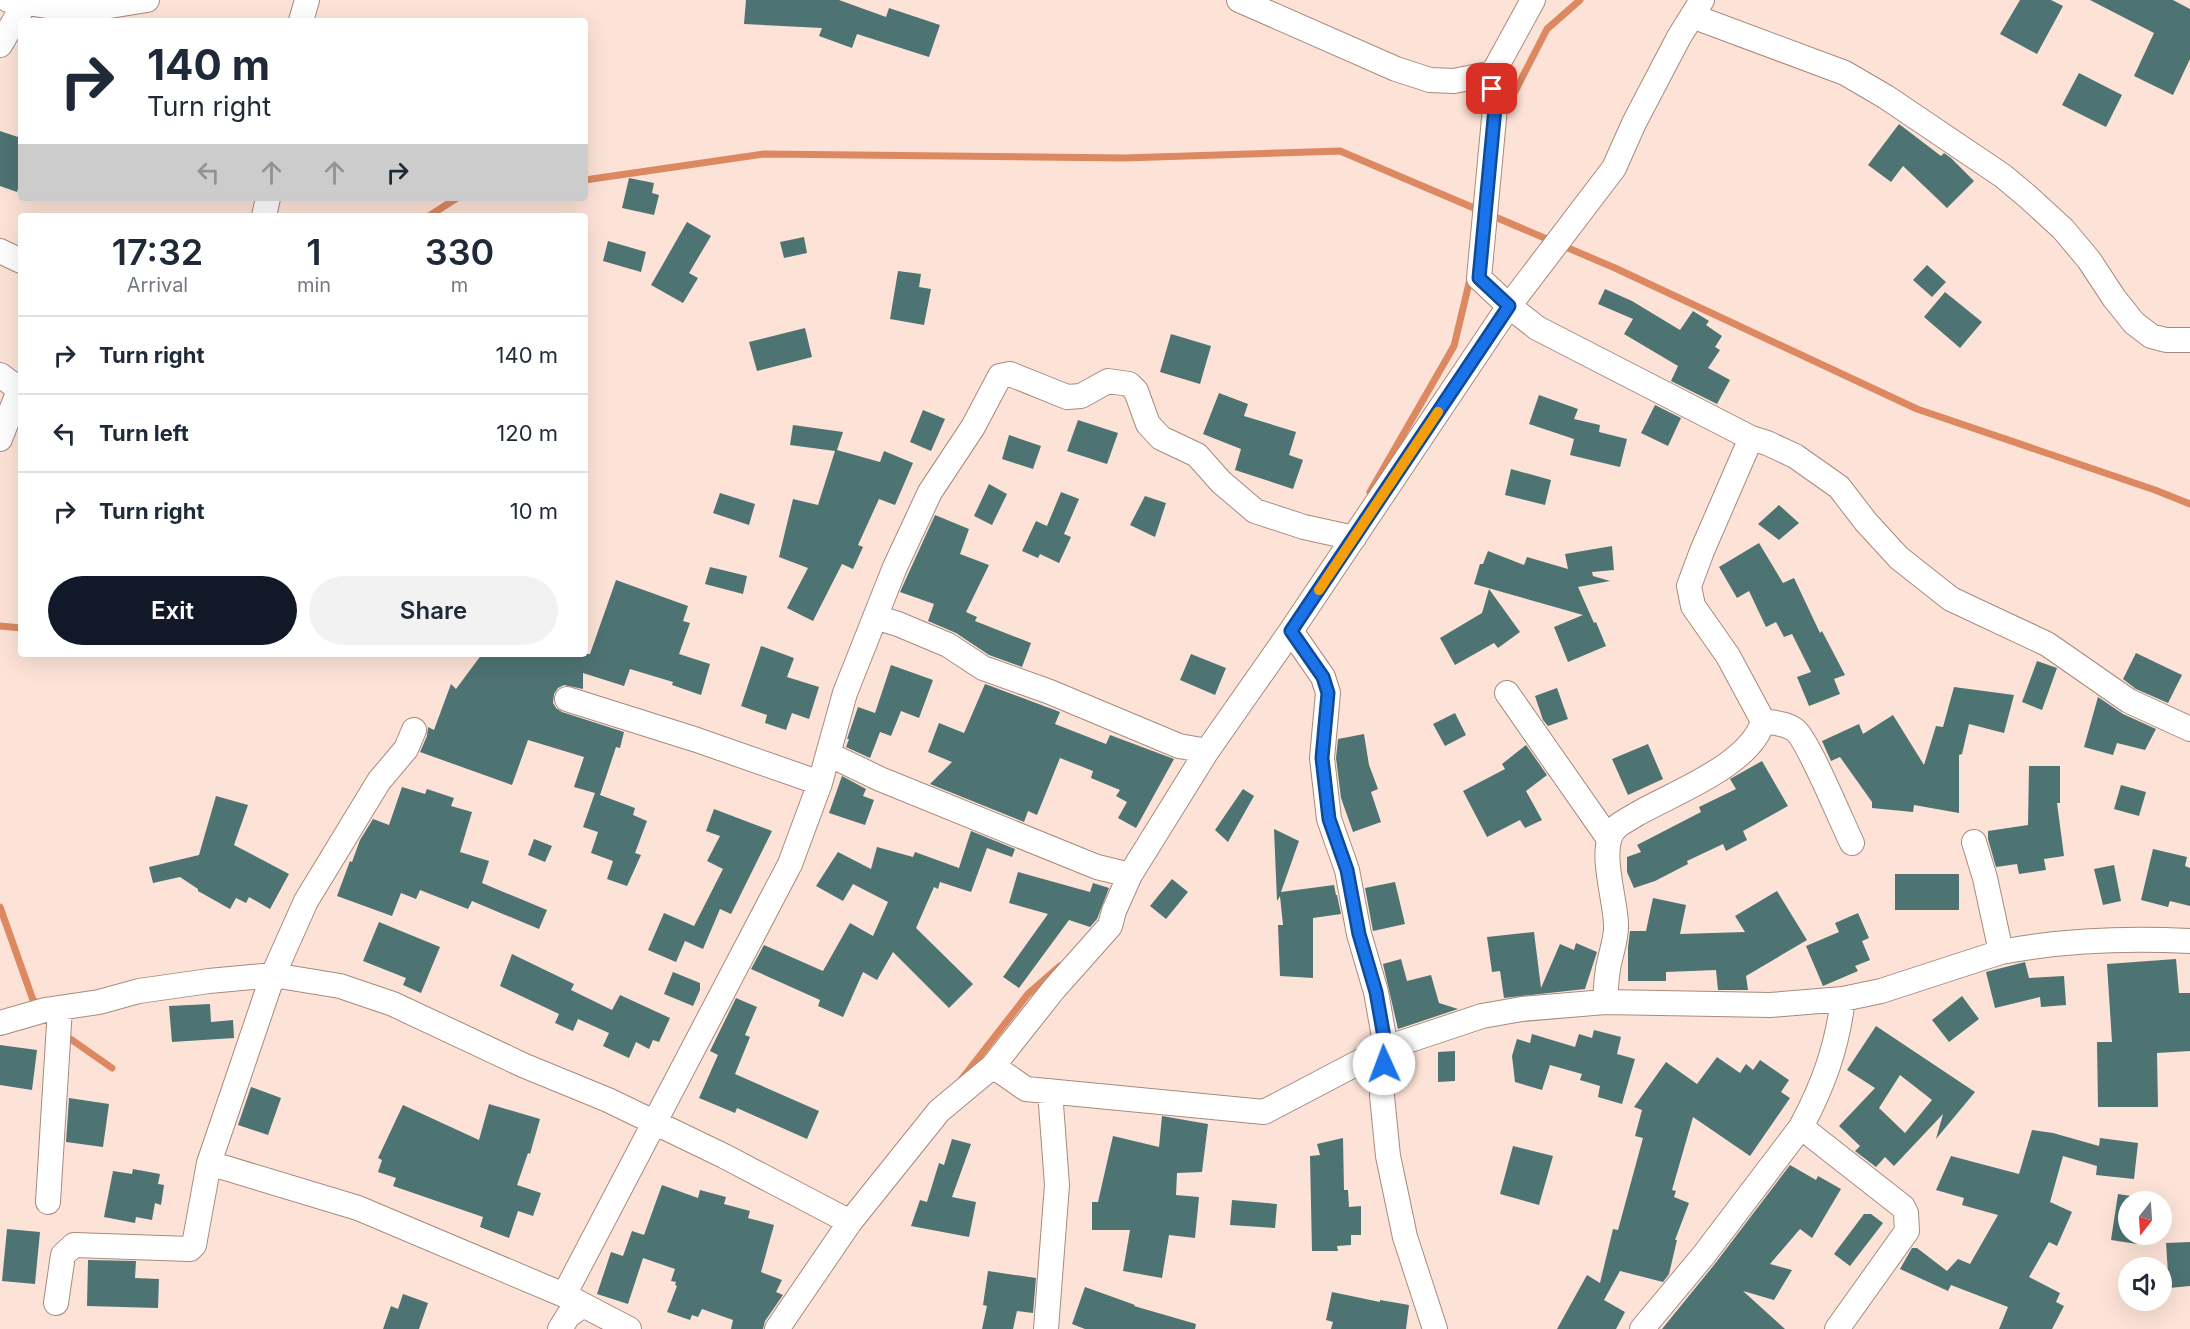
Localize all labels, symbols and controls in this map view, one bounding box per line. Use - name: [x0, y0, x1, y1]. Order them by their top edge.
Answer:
- text: 140 m: [147, 39, 270, 90]
- icon: right: [48, 42, 126, 120]
- pin: [1466, 63, 1517, 114]
- icon: arrive: [1475, 72, 1508, 105]
- text: Turn right: [147, 90, 271, 123]
- icon: left: [192, 156, 225, 189]
- icon: ahead: [255, 156, 288, 189]
- icon: ahead: [318, 156, 351, 189]
- icon: right: [381, 156, 414, 189]
- text: 17:32: [112, 230, 203, 274]
- text: 1: [306, 230, 322, 274]
- text: 330: [425, 230, 494, 274]
- text: Arrival: [127, 273, 188, 297]
- text: min: [297, 273, 331, 297]
- text: m: [451, 273, 468, 297]
- icon: right: [48, 339, 81, 372]
- text: Turn right: [99, 342, 205, 368]
- text: 140 m: [496, 342, 558, 368]
- icon: left: [48, 417, 81, 450]
- text: Turn left: [99, 420, 189, 446]
- text: 120 m: [496, 420, 558, 446]
- icon: right: [48, 495, 81, 528]
- text: Turn right: [99, 498, 205, 524]
- text: 10 m: [510, 498, 558, 524]
- button: Exit: [48, 576, 297, 645]
- button: Share: [309, 576, 558, 645]
- position arrow: [1352, 1032, 1416, 1096]
- north arrow: [2118, 1191, 2172, 1245]
- map controls: [2118, 1191, 2172, 1311]
- button: sound: [2118, 1257, 2172, 1311]

